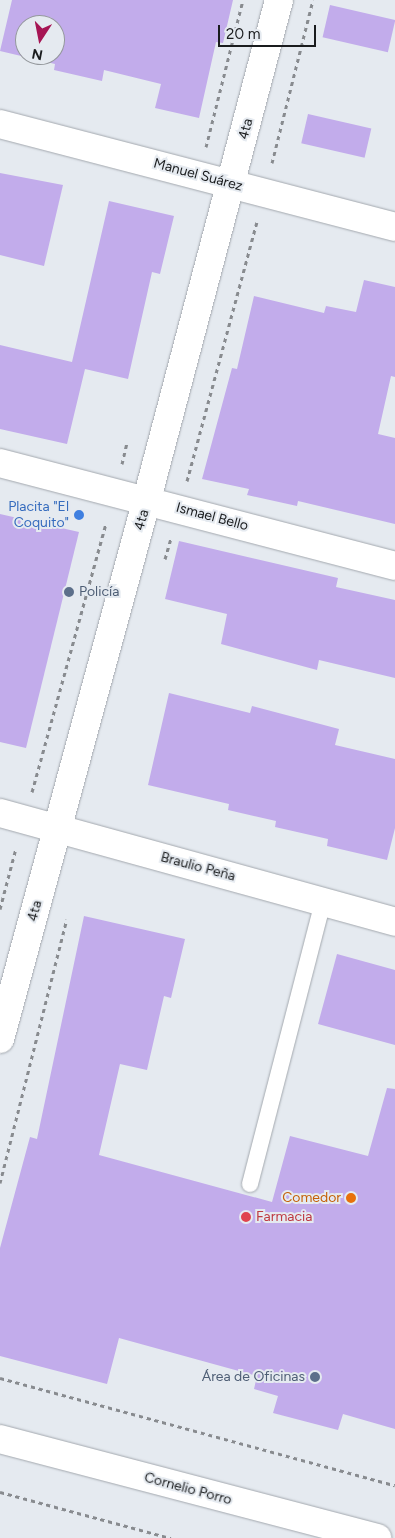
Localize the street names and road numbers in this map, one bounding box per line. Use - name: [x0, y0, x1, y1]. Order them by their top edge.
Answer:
- street label: 4ta: [235, 117, 257, 141]
- street label: Manuel Suárez: [152, 155, 244, 195]
- street label: Ismael Bello: [174, 499, 250, 535]
- street label: 4ta: [131, 508, 153, 532]
- street label: Braulio Peña: [159, 849, 237, 885]
- street label: 4ta: [24, 899, 46, 923]
- street label: Cornelio Porro: [142, 1469, 234, 1509]

